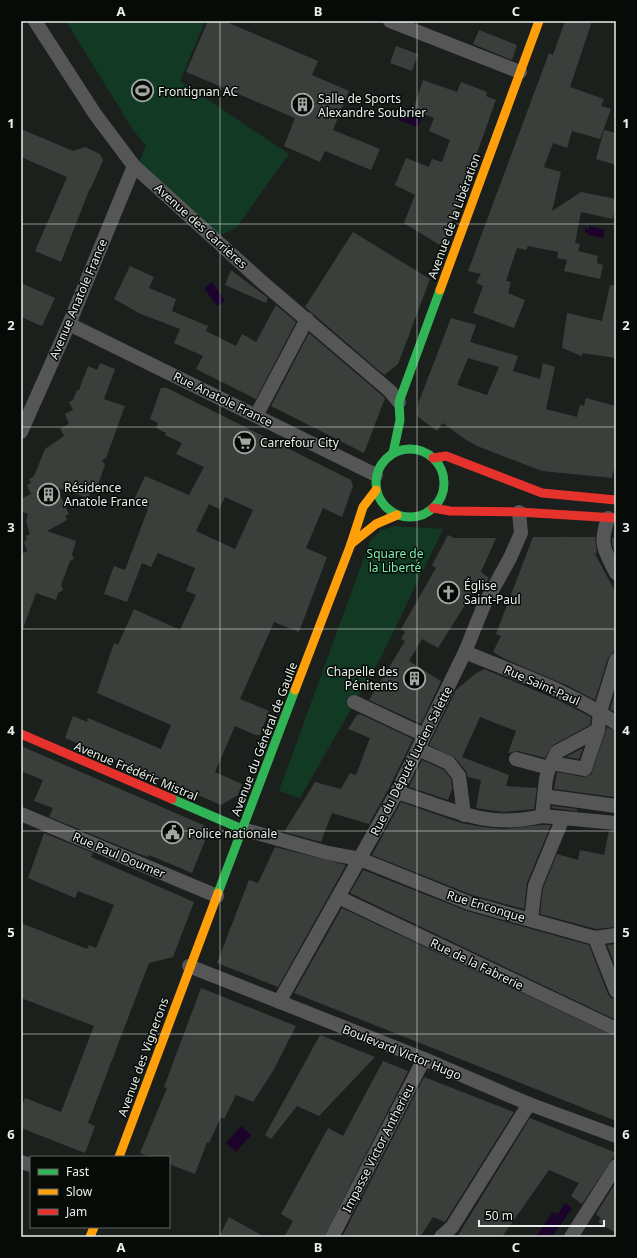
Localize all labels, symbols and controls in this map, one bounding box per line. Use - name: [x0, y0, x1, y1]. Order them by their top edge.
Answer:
- text: A: [117, 2, 126, 20]
- text: B: [314, 2, 322, 20]
- text: C: [512, 2, 520, 20]
- sports icon: Frontignan AC: [129, 78, 155, 104]
- place label: Frontignan AC: [158, 83, 239, 100]
- place label: Salle de Sports Alexandre Soubrier: [318, 90, 426, 121]
- building icon: Salle de Sports Alexandre Soubrier: [290, 92, 316, 118]
- text: 1: [7, 114, 15, 132]
- text: 1: [622, 114, 630, 132]
- street label: Avenue de la Libération: [423, 151, 485, 281]
- street label: Avenue des Carrières: [151, 180, 251, 272]
- street label: Avenue Anatole France: [45, 236, 111, 362]
- text: 2: [7, 316, 15, 334]
- text: 2: [622, 316, 630, 334]
- street label: Rue Anatole France: [170, 368, 276, 431]
- supermarket icon: Carrefour City: [232, 429, 258, 455]
- place label: Carrefour City: [260, 434, 340, 451]
- place label: Résidence Anatole France: [64, 479, 148, 510]
- building icon: Résidence Anatole France: [36, 481, 62, 507]
- text: 3: [7, 518, 15, 536]
- text: 3: [622, 518, 630, 536]
- park label: Square de la Liberté: [367, 545, 424, 576]
- place label: Église Saint-Paul: [464, 577, 521, 608]
- church icon: Église Saint-Paul: [436, 579, 462, 605]
- street label: Avenue du Général de Gaulle: [227, 659, 301, 818]
- street label: Rue Saint-Paul: [501, 661, 583, 709]
- place label: Chapelle des Pénitents: [326, 663, 398, 694]
- building icon: Chapelle des Pénitents: [401, 665, 427, 691]
- street label: Rue du Député Lucien Salette: [366, 683, 456, 839]
- text: 4: [7, 721, 15, 739]
- text: 4: [622, 721, 630, 739]
- street label: Avenue Frédéric Mistral: [72, 737, 200, 805]
- public building icon: Police nationale: [159, 820, 185, 846]
- place label: Police nationale: [188, 825, 277, 842]
- street label: Rue Paul Doumer: [70, 828, 168, 882]
- street label: Rue Enconque: [445, 886, 527, 926]
- text: 5: [7, 923, 15, 941]
- text: 5: [622, 923, 630, 941]
- street label: Rue de la Fabrerie: [428, 934, 527, 994]
- street label: Avenue des Vignerons: [114, 995, 172, 1119]
- street label: Boulevard Victor Hugo: [340, 1020, 464, 1084]
- street label: Impasse Victor Antherieu: [338, 1081, 418, 1215]
- text: 6: [7, 1125, 15, 1143]
- text: 6: [622, 1125, 630, 1143]
- legend: [30, 1156, 170, 1228]
- text: Fast: [66, 1163, 90, 1180]
- text: Slow: [66, 1183, 93, 1200]
- scale bar: [479, 1202, 604, 1228]
- text: Jam: [65, 1203, 87, 1220]
- text: 50 m: [485, 1207, 513, 1224]
- text: A: [117, 1238, 126, 1256]
- text: B: [314, 1238, 322, 1256]
- text: C: [512, 1238, 520, 1256]

